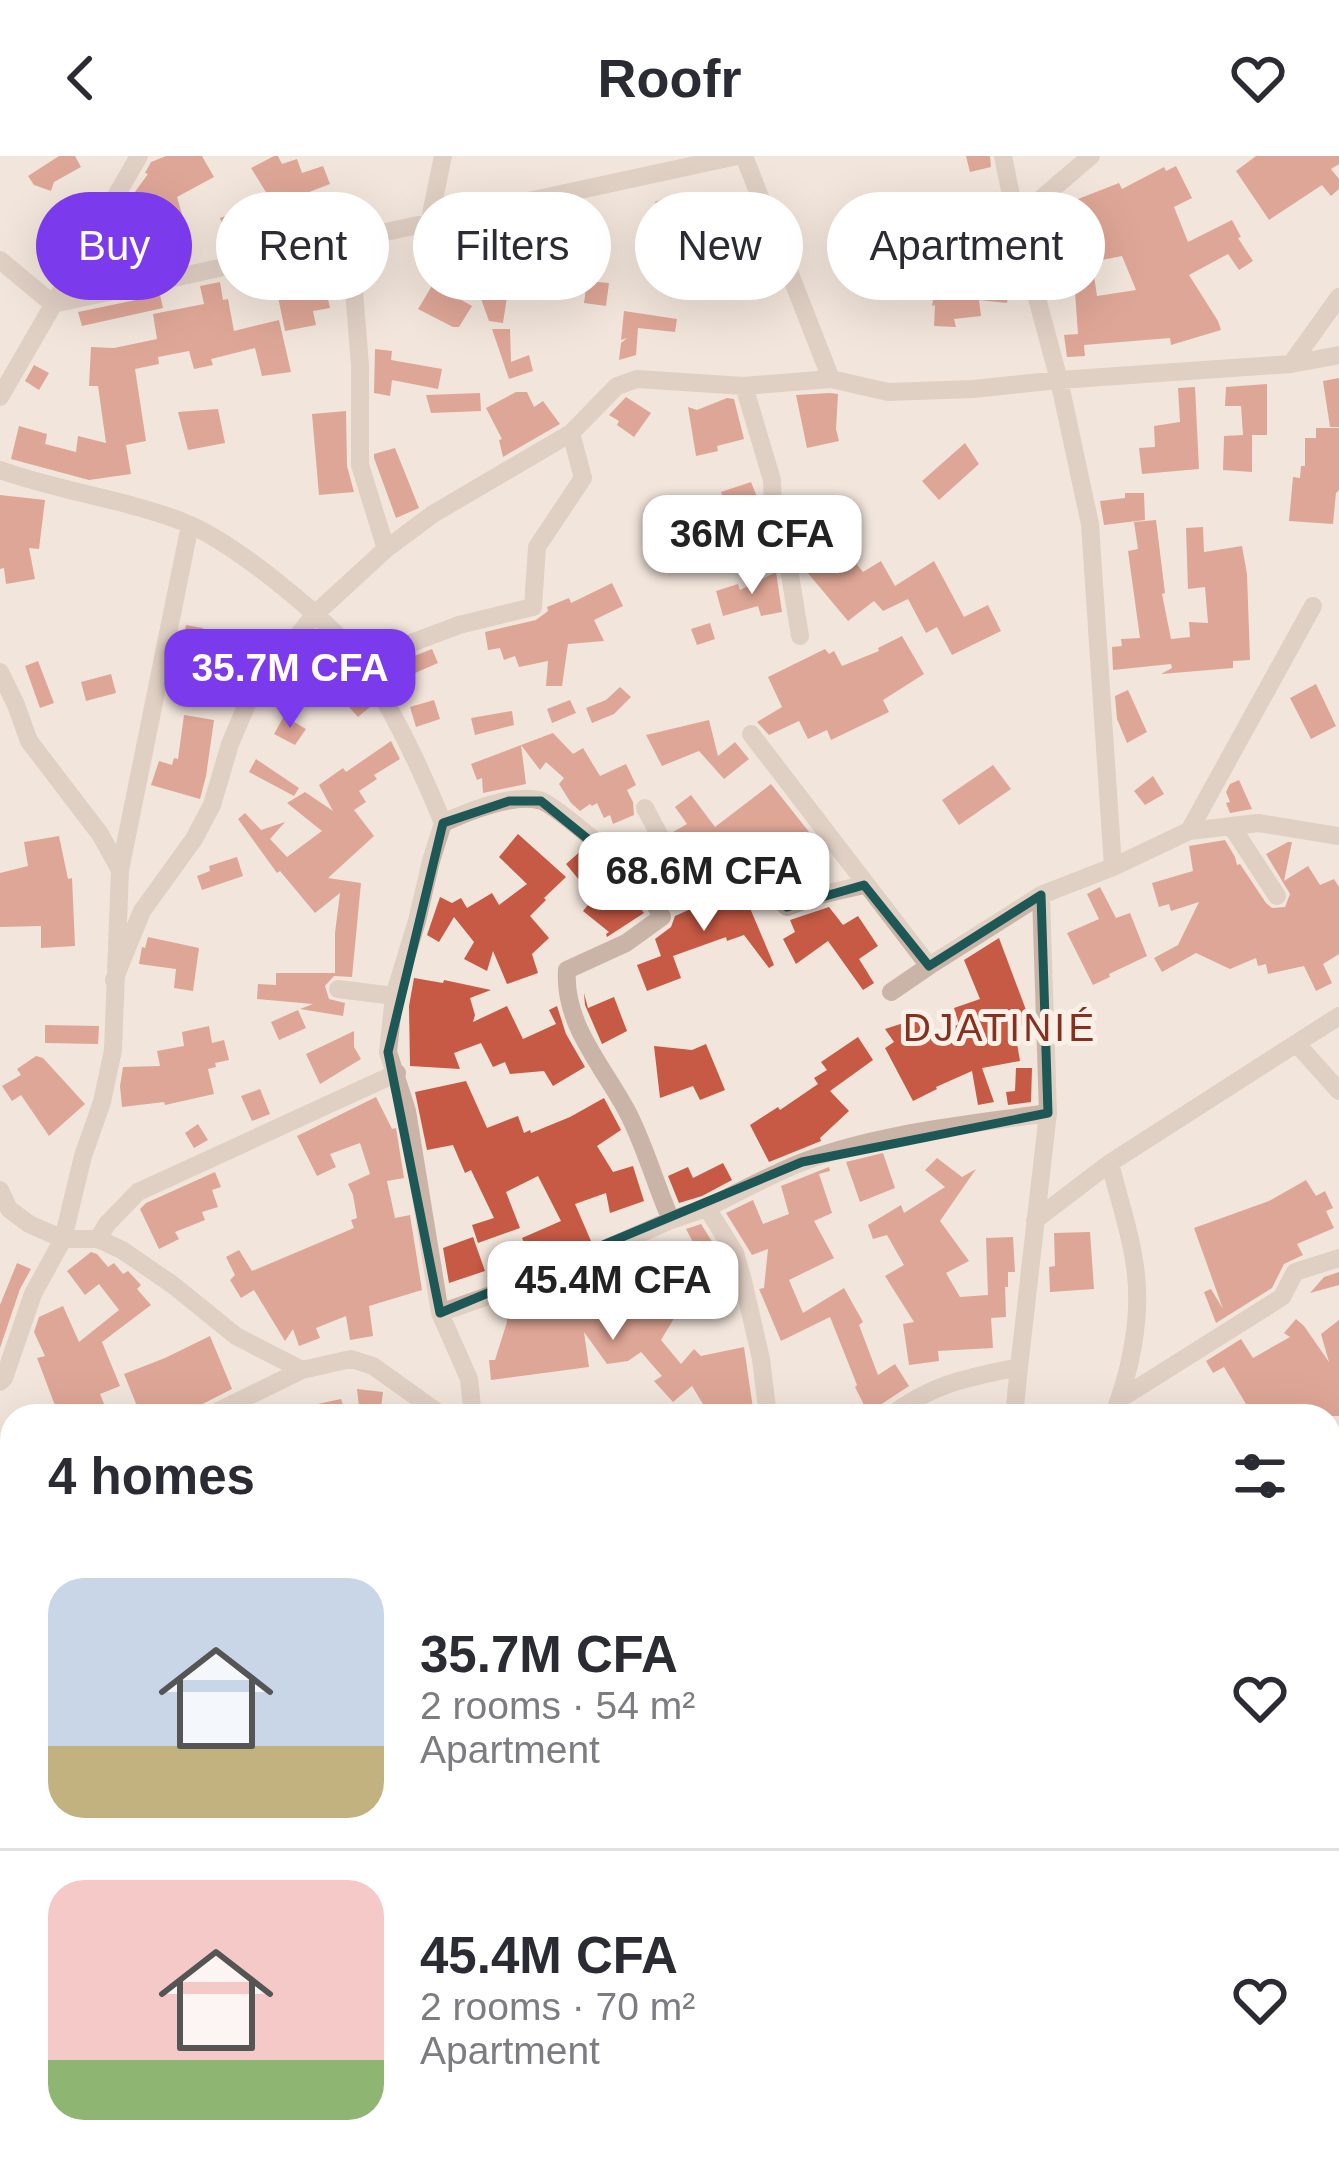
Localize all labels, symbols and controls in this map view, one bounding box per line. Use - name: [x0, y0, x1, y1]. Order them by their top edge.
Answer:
- icon: back: [48, 45, 114, 111]
- icon: heart: [1225, 45, 1291, 111]
- text: Roofr: [598, 48, 741, 108]
- chip: Buy: [36, 192, 192, 300]
- chip: Rent: [216, 192, 389, 300]
- chip: Filters: [413, 192, 611, 300]
- chip: New: [635, 192, 803, 300]
- chip: Apartment: [827, 192, 1105, 300]
- pin: 36M CFA: [641, 495, 863, 597]
- text: 36M CFA: [670, 512, 834, 555]
- pin: 35.7M CFA: [153, 629, 427, 731]
- text: 35.7M CFA: [191, 646, 389, 689]
- pin: 68.6M CFA: [567, 832, 841, 934]
- text: 68.6M CFA: [605, 849, 803, 892]
- district label: DJATINIÉ: [903, 1006, 1097, 1049]
- pin: 45.4M CFA: [476, 1241, 750, 1343]
- text: 45.4M CFA: [514, 1258, 712, 1301]
- icon: filters: [1227, 1443, 1293, 1509]
- text: 4 homes: [48, 1448, 255, 1505]
- icon: home: [144, 1626, 288, 1770]
- text: 35.7M CFA: [420, 1626, 678, 1683]
- icon: heart: [1227, 1665, 1293, 1731]
- text: 2 rooms · 54 m²: [420, 1684, 695, 1727]
- text: Apartment: [420, 1728, 600, 1771]
- text: 45.4M CFA: [420, 1927, 678, 1984]
- icon: home: [144, 1928, 288, 2072]
- icon: heart: [1227, 1967, 1293, 2033]
- text: 2 rooms · 70 m²: [420, 1985, 695, 2028]
- text: Apartment: [420, 2029, 600, 2072]

